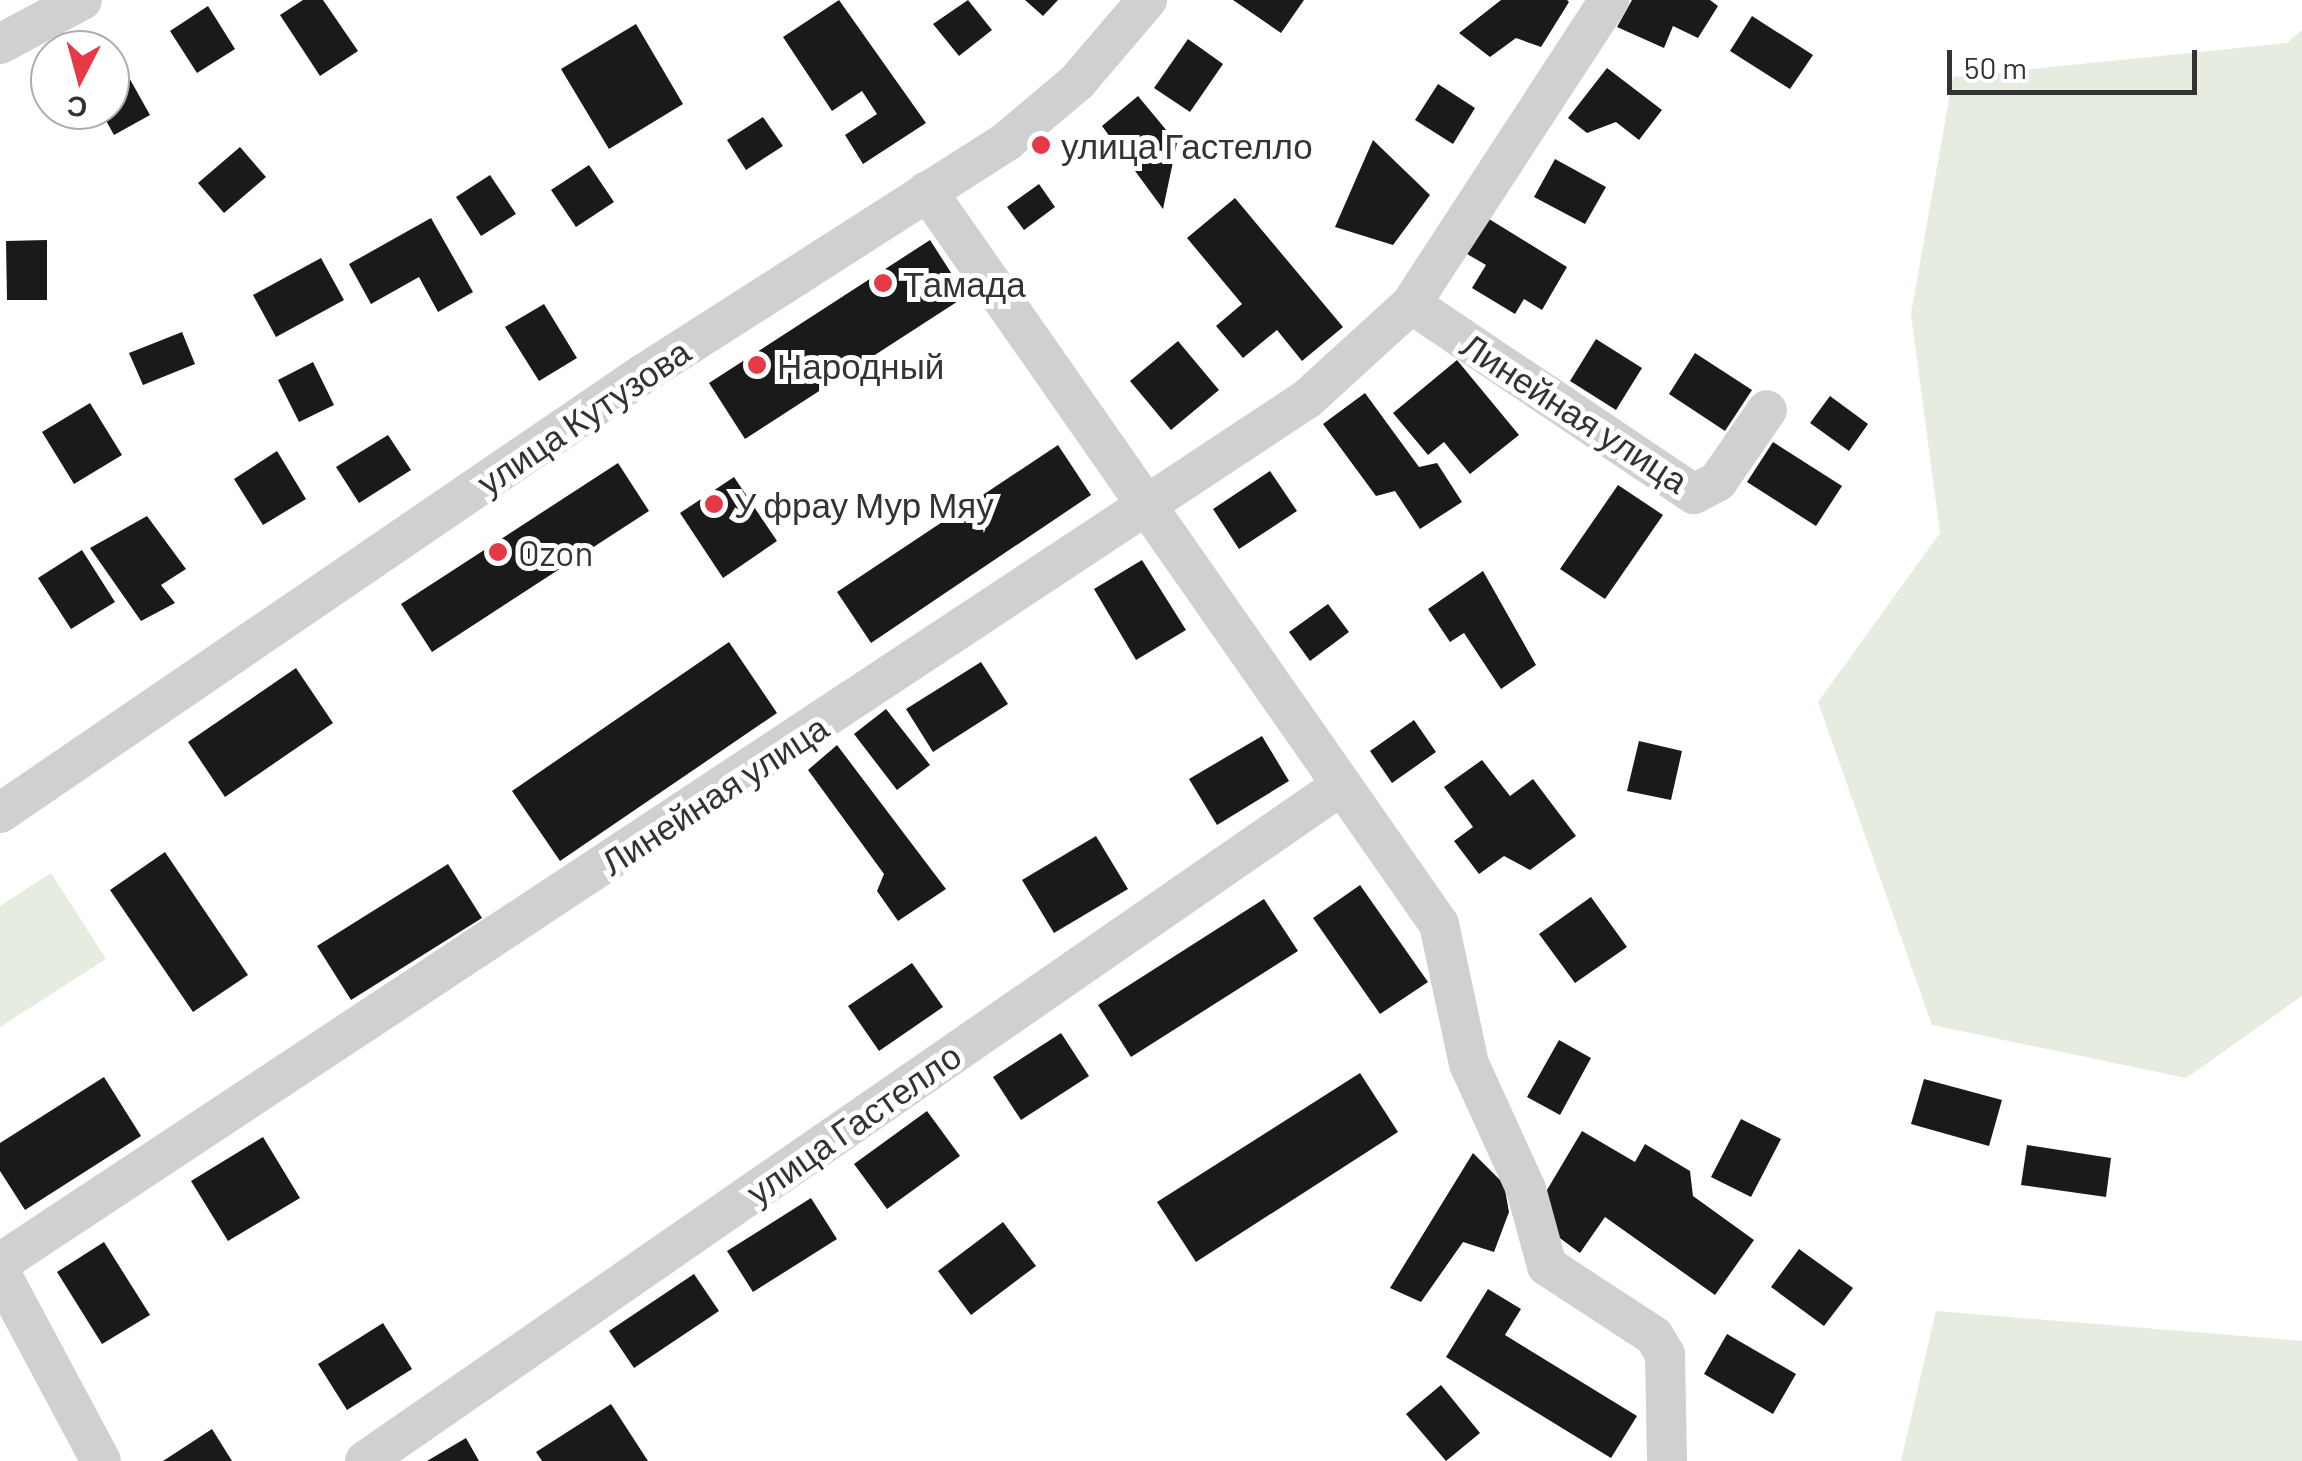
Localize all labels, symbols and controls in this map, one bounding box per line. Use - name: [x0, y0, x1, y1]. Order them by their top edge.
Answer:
- north arrow: [30, 30, 130, 130]
- scale bar: [1952, 30, 2202, 92]
- text: 50 m: [1964, 49, 2027, 85]
- text: С: [65, 90, 89, 126]
- place label: улица Гастелло: [1061, 124, 1313, 166]
- marker: улица Гастелло: [1030, 134, 1052, 156]
- place label: Тамада: [903, 262, 1026, 304]
- marker: Тамада: [872, 272, 894, 294]
- street label: Линейная улица: [1454, 323, 1696, 501]
- street label: улица Кутузова: [469, 329, 697, 503]
- place label: Народный: [777, 344, 944, 386]
- marker: Народный: [746, 354, 768, 376]
- place label: У фрау Мур Мяу: [734, 483, 994, 525]
- marker: У фрау Мур Мяу: [703, 493, 725, 515]
- place label: Ozon: [518, 531, 593, 573]
- marker: Ozon: [487, 541, 509, 563]
- street label: Линейная улица: [593, 705, 835, 883]
- street label: улица Гастелло: [738, 1034, 968, 1212]

